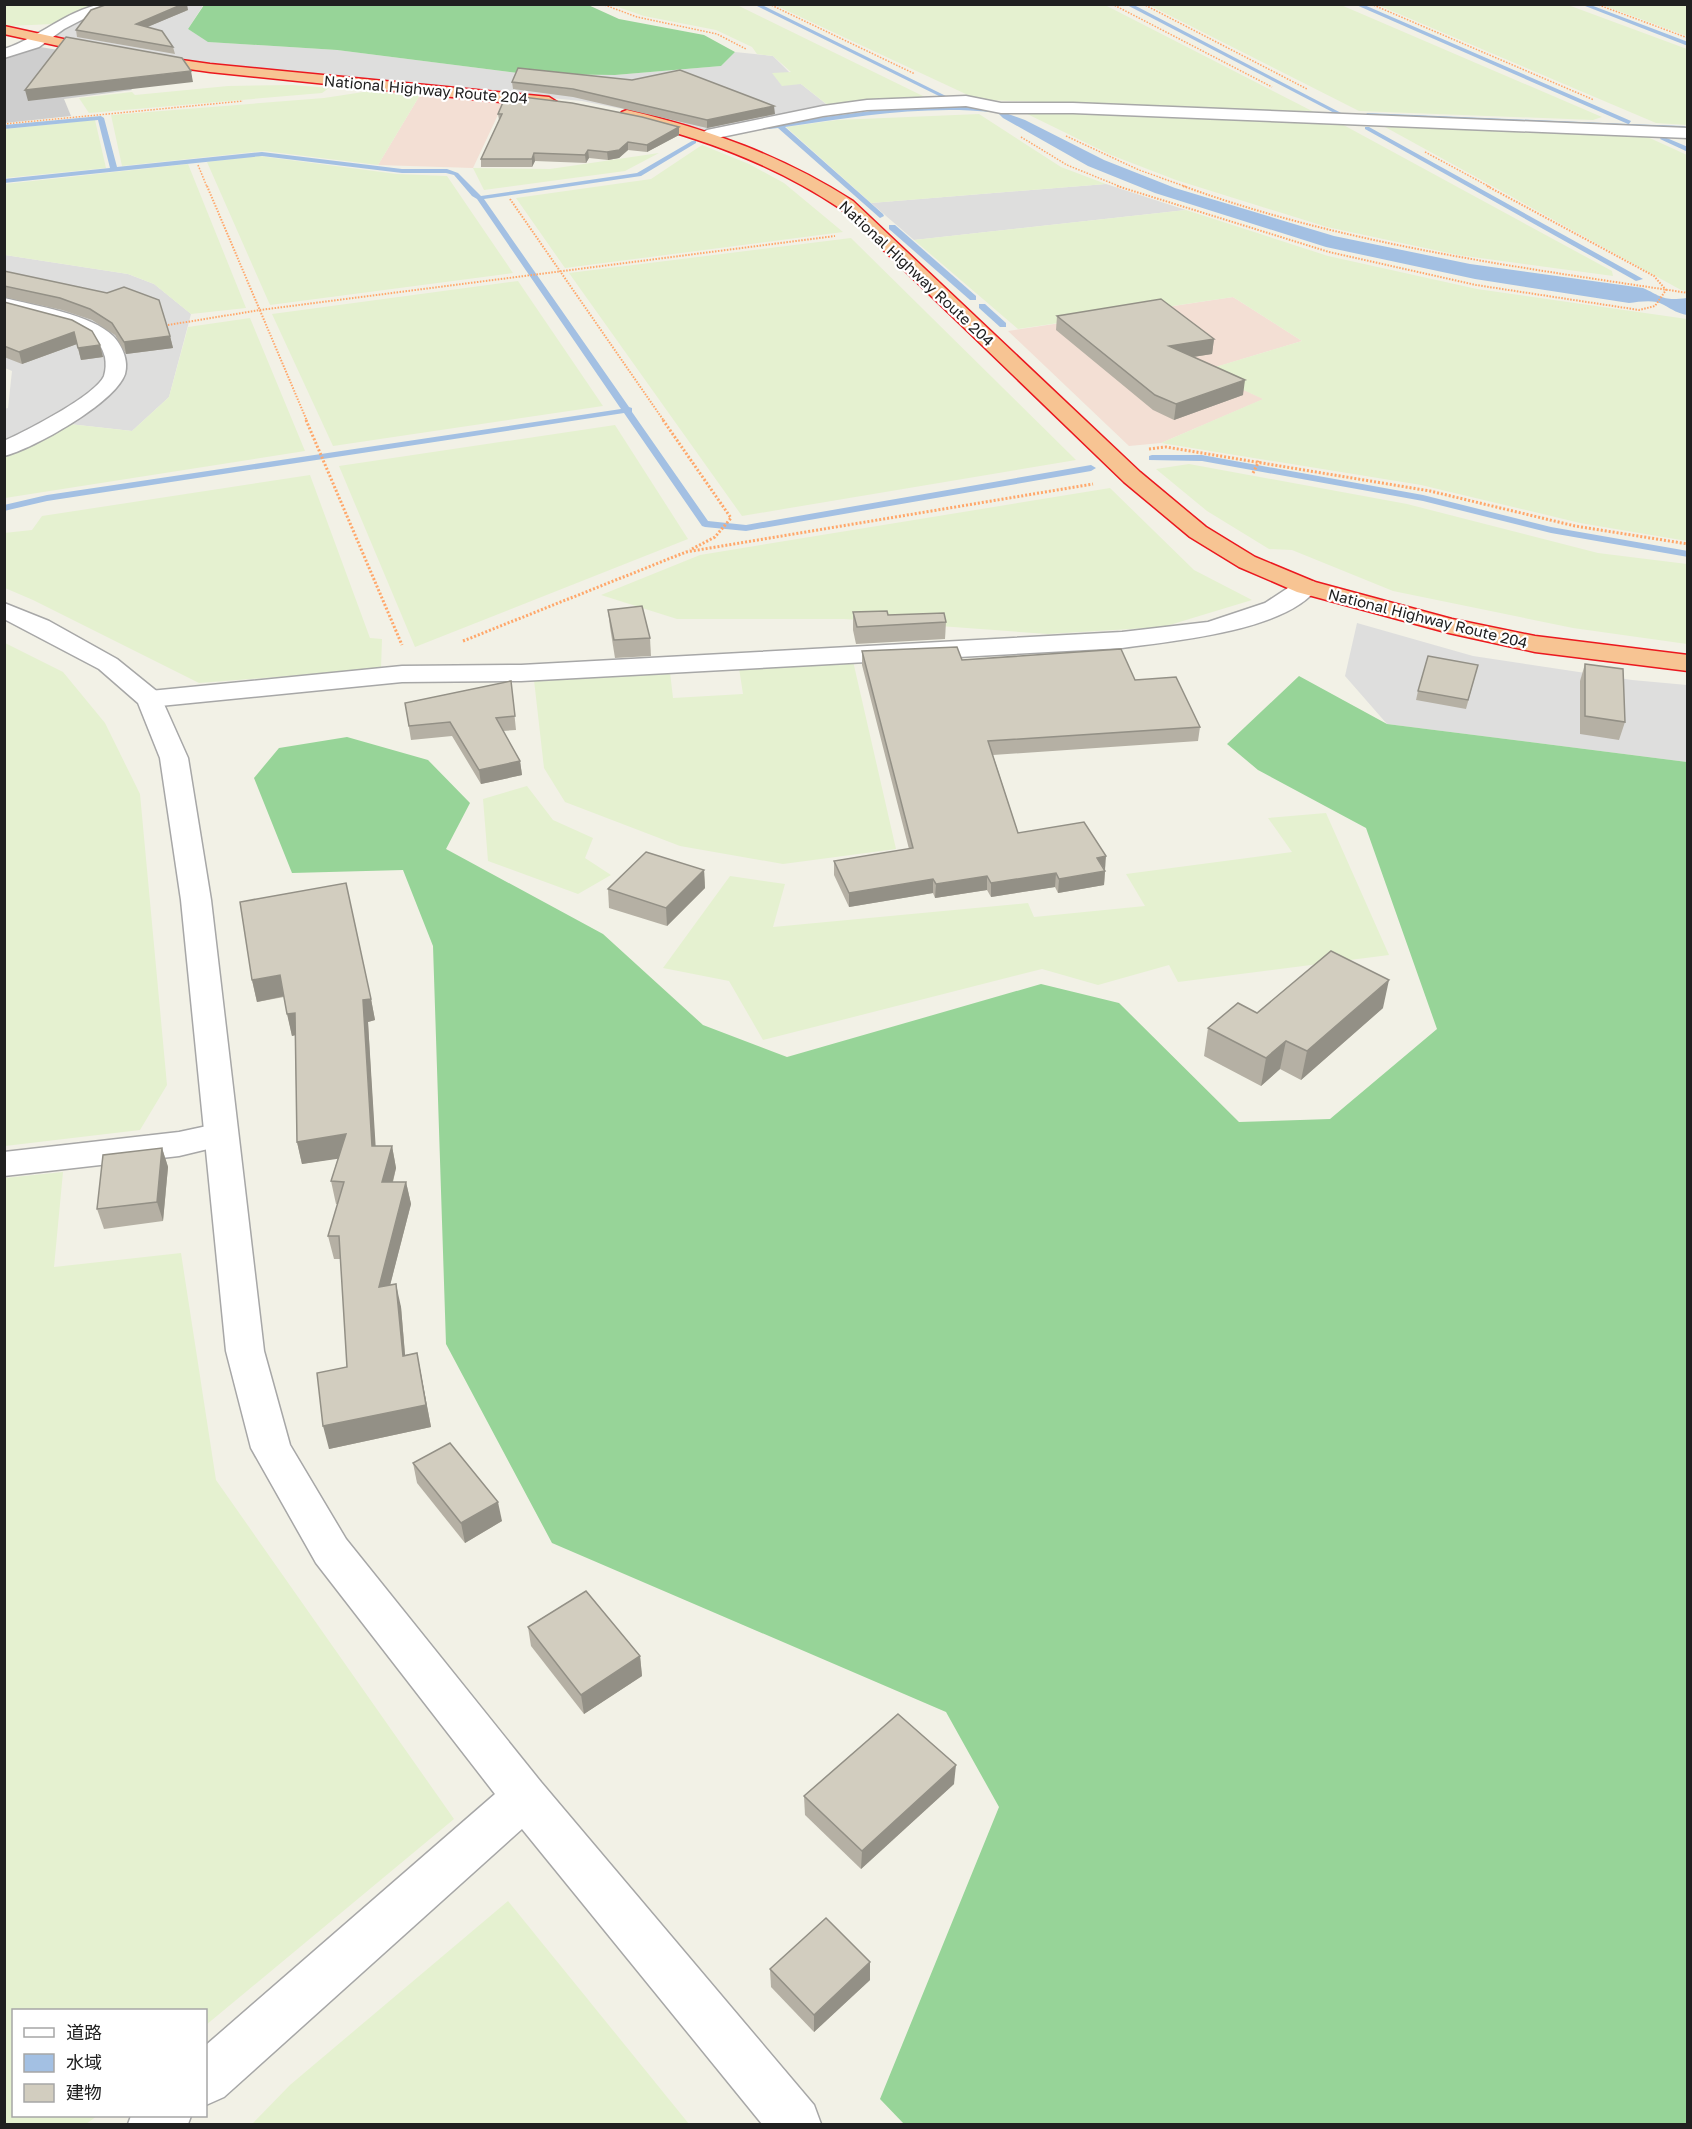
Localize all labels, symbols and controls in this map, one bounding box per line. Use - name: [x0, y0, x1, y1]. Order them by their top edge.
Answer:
- street label: National Highway Route 204: [323, 71, 529, 107]
- street label: National Highway Route 204: [836, 197, 998, 349]
- street label: National Highway Route 204: [1327, 585, 1529, 651]
- legend: [12, 2009, 207, 2117]
- text: 道路: [66, 2021, 102, 2043]
- text: 水域: [66, 2051, 102, 2073]
- text: 建物: [66, 2081, 102, 2103]

